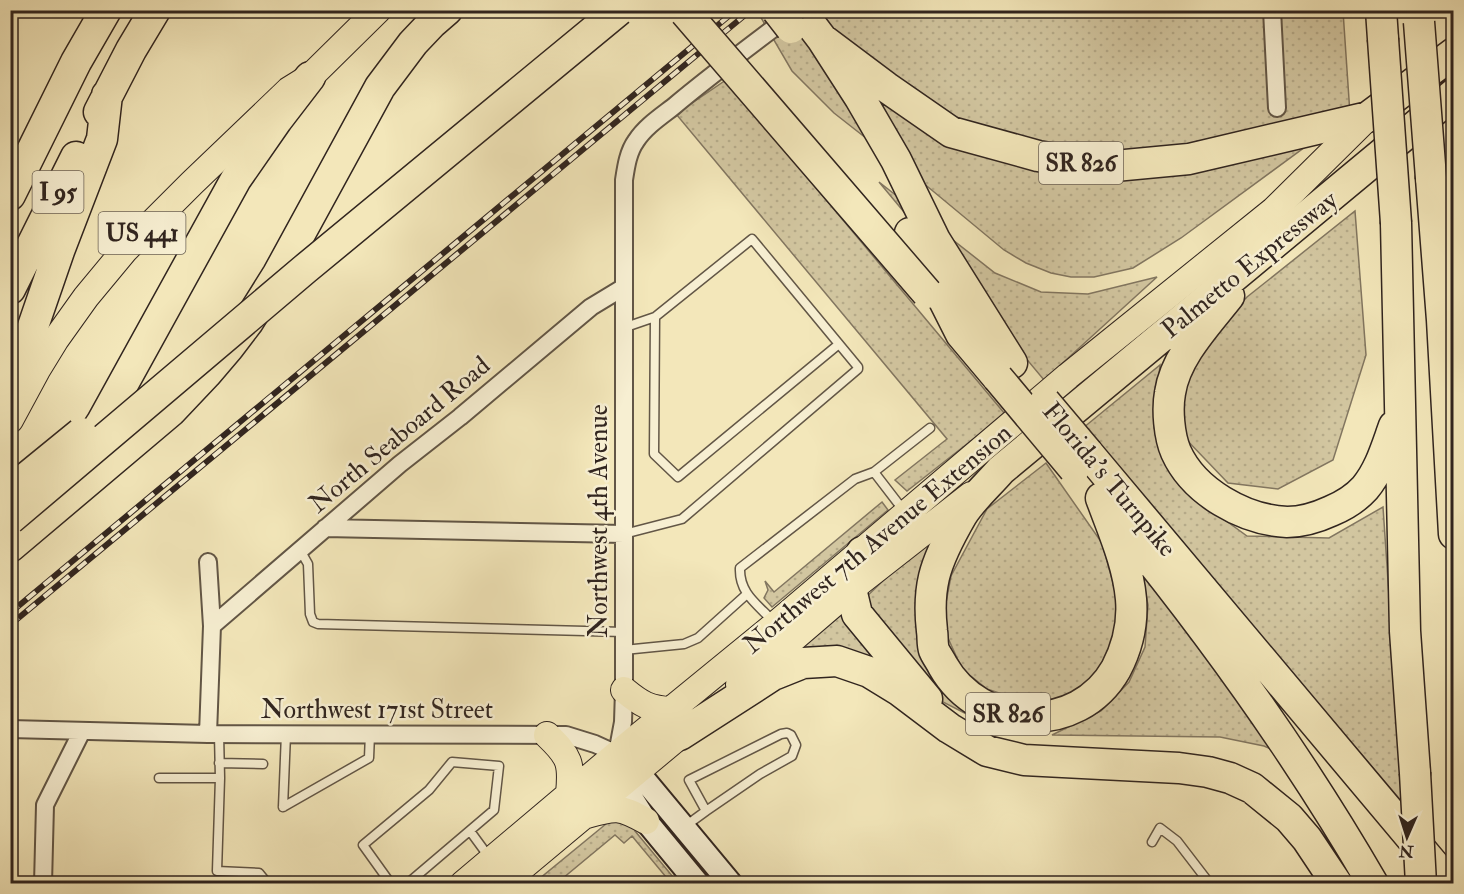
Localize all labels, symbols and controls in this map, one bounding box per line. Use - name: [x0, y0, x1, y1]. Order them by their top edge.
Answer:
- road number: SR 826: [1039, 142, 1123, 184]
- road number: I 95: [32, 171, 84, 213]
- street label: Palmetto Expressway: [1155, 184, 1345, 346]
- road number: US 441: [98, 212, 186, 254]
- street label: North Seaboard Road: [303, 350, 497, 520]
- street label: Florida's Turnpike: [1035, 396, 1183, 564]
- street label: Northwest 4th Avenue: [583, 404, 615, 637]
- street label: Northwest 7th Avenue Extension: [737, 417, 1019, 661]
- road number: SR 826: [966, 693, 1050, 735]
- street label: Northwest 171st Street: [261, 694, 493, 726]
- north arrow: [1377, 807, 1437, 867]
- text: N: [1398, 841, 1415, 861]

